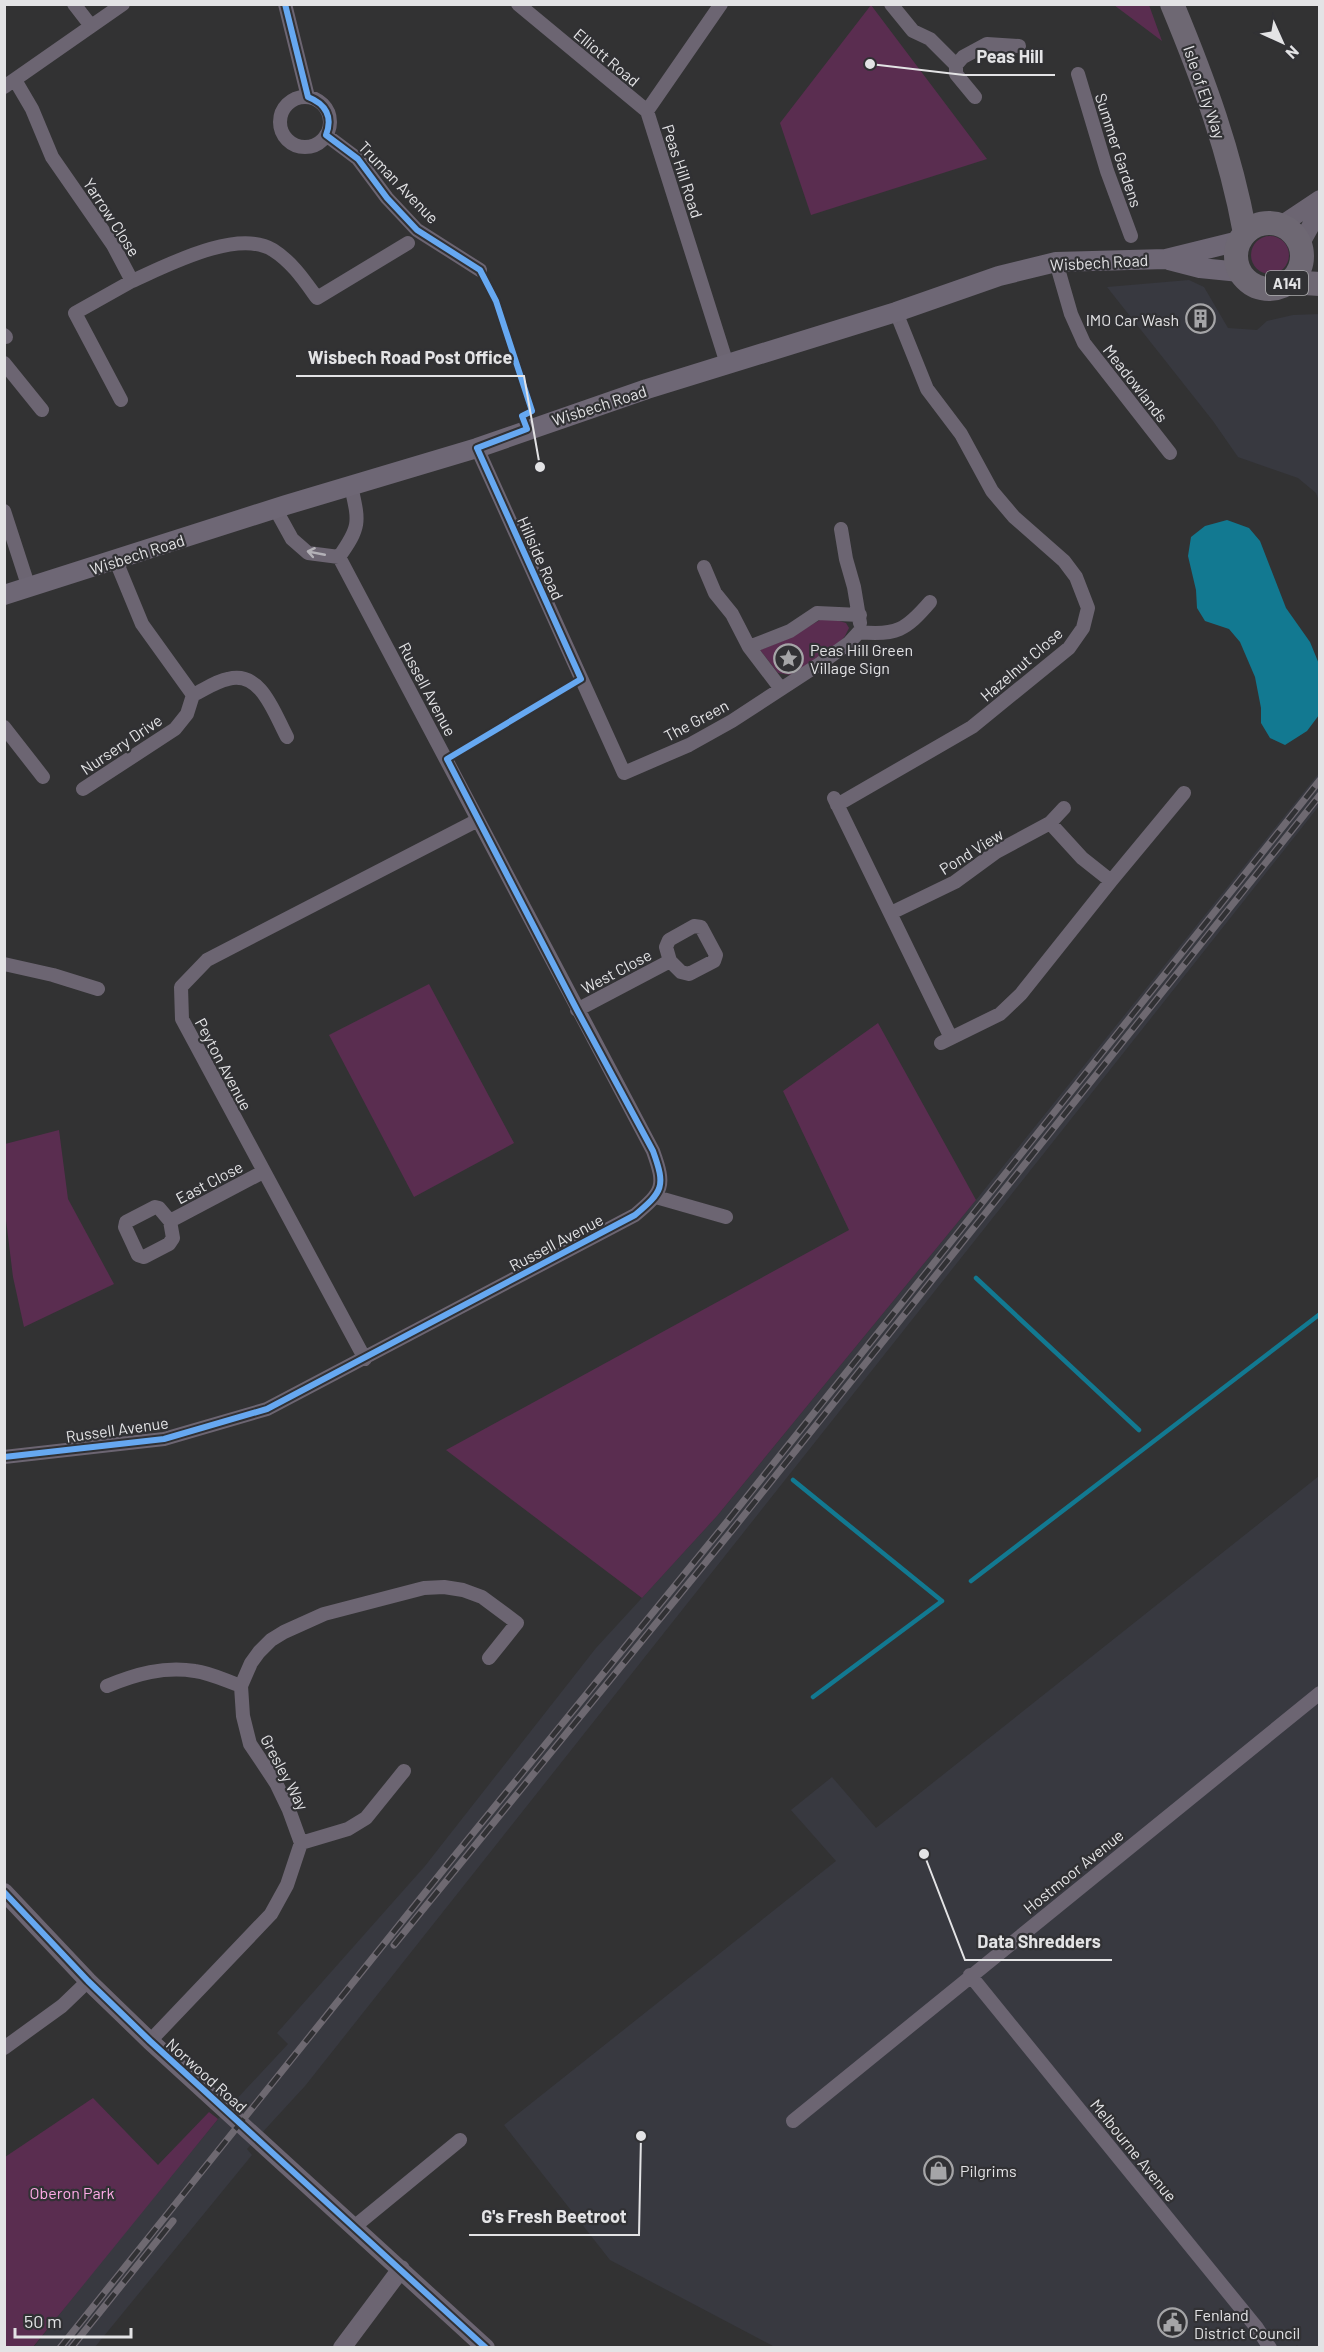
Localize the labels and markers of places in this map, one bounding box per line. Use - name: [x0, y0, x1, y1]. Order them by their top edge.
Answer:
- callout: Peas Hill: [964, 39, 1055, 75]
- building icon: IMO Car Wash: [1184, 303, 1216, 335]
- place label: IMO Car Wash: [1086, 310, 1179, 329]
- callout: Wisbech Road Post Office: [296, 340, 524, 376]
- place label: Peas Hill Green Village Sign: [810, 640, 913, 677]
- place icon: Peas Hill Green Village Sign: [773, 642, 805, 674]
- callout: Data Shredders: [965, 1924, 1112, 1960]
- shop icon: Pilgrims: [923, 2154, 955, 2186]
- place label: Pilgrims: [960, 2161, 1017, 2180]
- callout: G's Fresh Beetroot: [469, 2199, 639, 2235]
- place label: Fenland District Council: [1194, 2305, 1300, 2342]
- public building icon: Fenland District Council: [1157, 2307, 1189, 2339]

